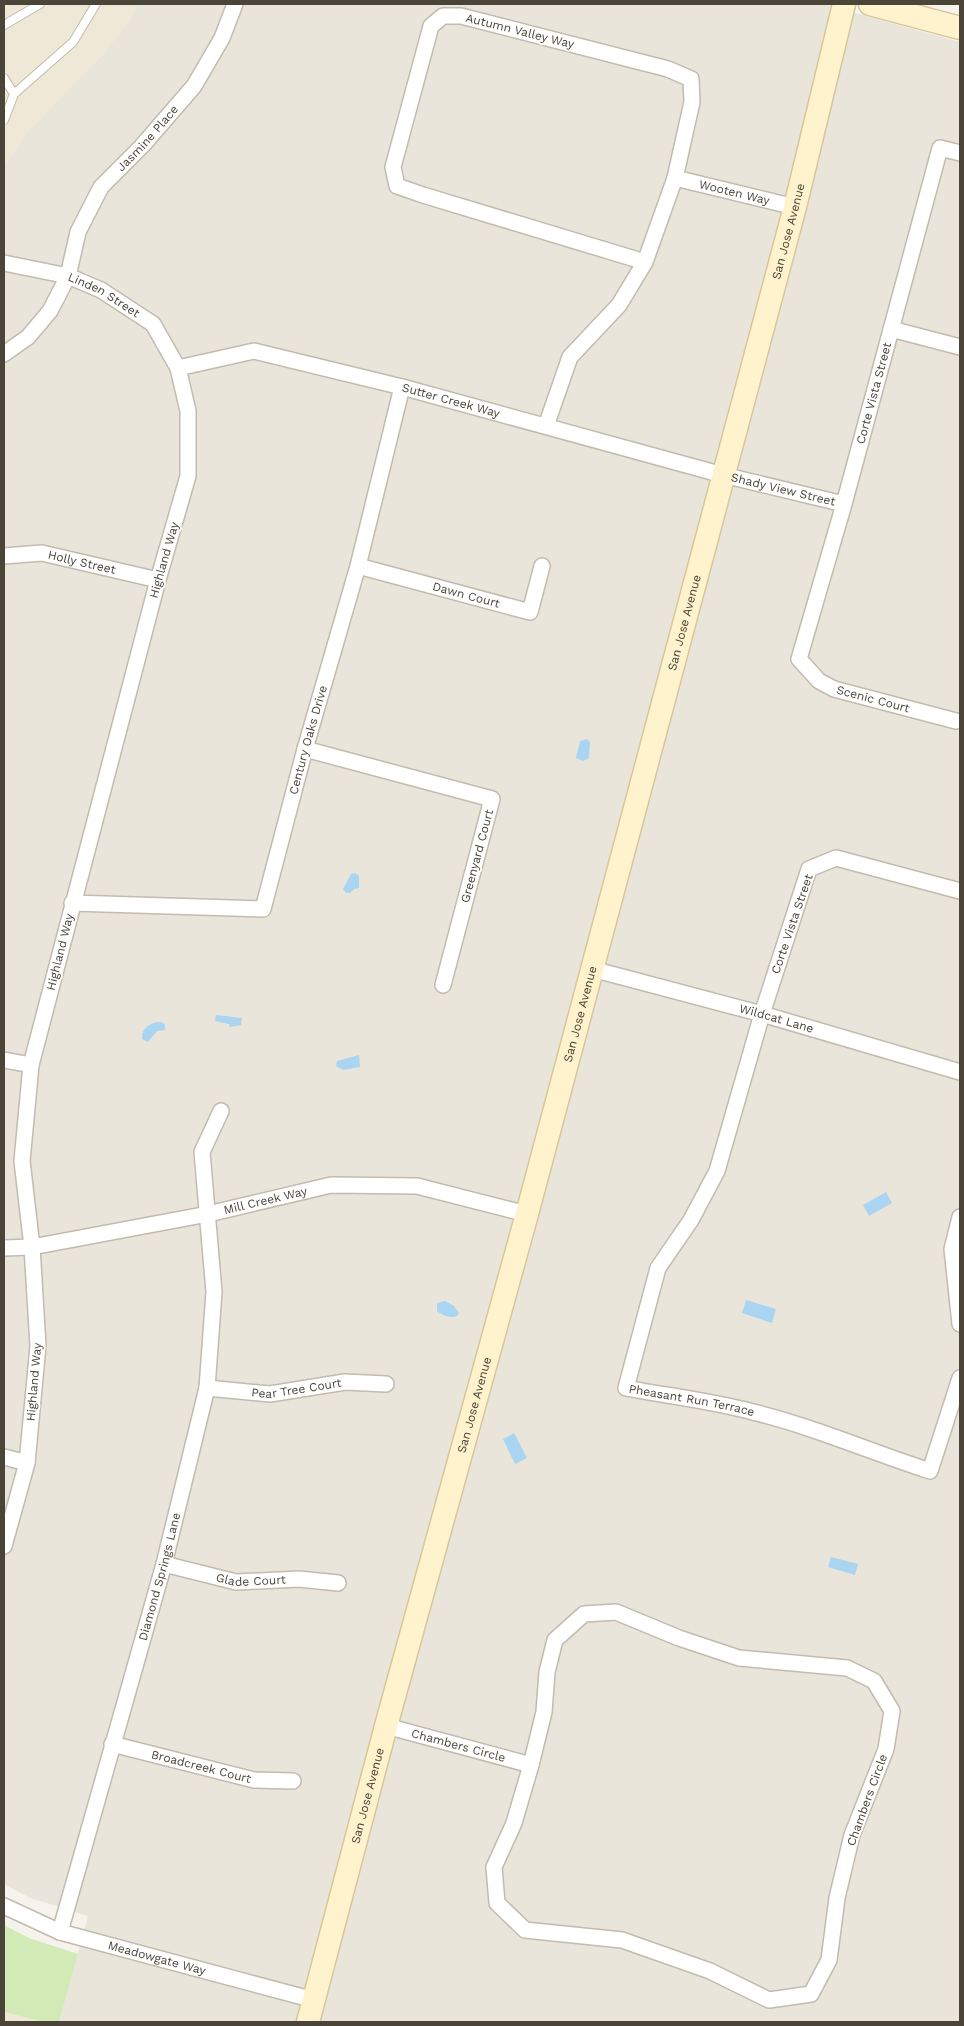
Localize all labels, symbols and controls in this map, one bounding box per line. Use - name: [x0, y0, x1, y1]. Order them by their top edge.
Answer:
- street label: Autumn Valley Way: [464, 11, 577, 51]
- street label: Jasmine Place: [114, 102, 181, 174]
- street label: Wooten Way: [697, 177, 772, 208]
- street label: San Jose Avenue: [769, 182, 808, 281]
- street label: Linden Street: [66, 270, 142, 320]
- street label: Corte Vista Street: [853, 341, 894, 446]
- street label: Sutter Creek Way: [400, 380, 502, 421]
- street label: Shady View Street: [730, 470, 837, 509]
- street label: Highland Way: [146, 519, 182, 600]
- street label: Holly Street: [47, 548, 117, 577]
- street label: San Jose Avenue: [665, 573, 704, 672]
- street label: Dawn Court: [431, 579, 501, 611]
- street label: Scenic Court: [835, 683, 911, 715]
- street label: Century Oaks Drive: [286, 684, 330, 796]
- street label: Greenyard Court: [458, 808, 496, 904]
- street label: Corte Vista Street: [768, 872, 816, 976]
- street label: Highland Way: [44, 911, 77, 992]
- street label: San Jose Avenue: [561, 964, 600, 1064]
- street label: Wildcat Lane: [738, 1001, 815, 1036]
- street label: Mill Creek Way: [222, 1184, 309, 1217]
- street label: Highland Way: [24, 1341, 44, 1422]
- street label: San Jose Avenue: [455, 1355, 494, 1455]
- street label: Pear Tree Court: [251, 1376, 342, 1401]
- street label: Pheasant Run Terrace: [628, 1382, 756, 1419]
- street label: Diamond Springs Lane: [136, 1511, 183, 1642]
- street label: Glade Court: [215, 1570, 286, 1589]
- street label: Chambers Circle: [410, 1726, 507, 1765]
- street label: San Jose Avenue: [348, 1746, 387, 1845]
- street label: Broadcreek Court: [150, 1747, 253, 1786]
- street label: Chambers Circle: [844, 1752, 890, 1848]
- street label: Meadowgate Way: [106, 1938, 208, 1978]

